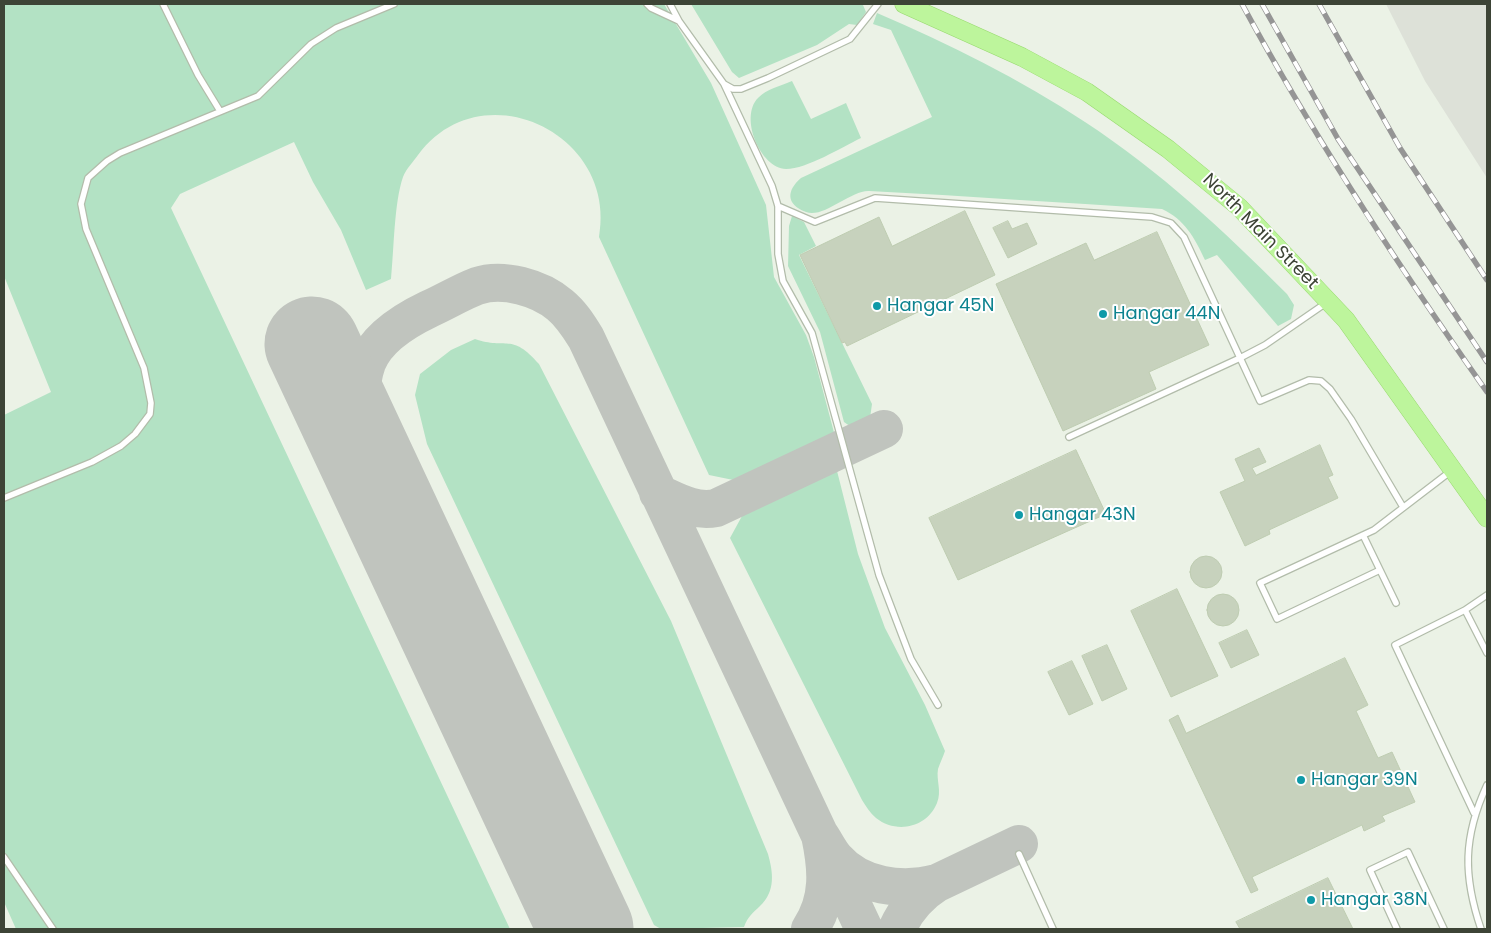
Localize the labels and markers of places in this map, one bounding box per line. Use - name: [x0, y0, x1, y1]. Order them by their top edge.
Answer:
- place label: Hangar 45N: [887, 295, 994, 317]
- marker: Hangar 45N: [871, 300, 883, 312]
- place label: Hangar 44N: [1113, 303, 1220, 325]
- marker: Hangar 44N: [1097, 308, 1109, 320]
- place label: Hangar 43N: [1029, 504, 1136, 526]
- marker: Hangar 43N: [1013, 509, 1025, 521]
- place label: Hangar 39N: [1311, 769, 1418, 791]
- marker: Hangar 39N: [1295, 774, 1307, 786]
- place label: Hangar 38N: [1321, 889, 1428, 911]
- marker: Hangar 38N: [1305, 894, 1317, 906]

